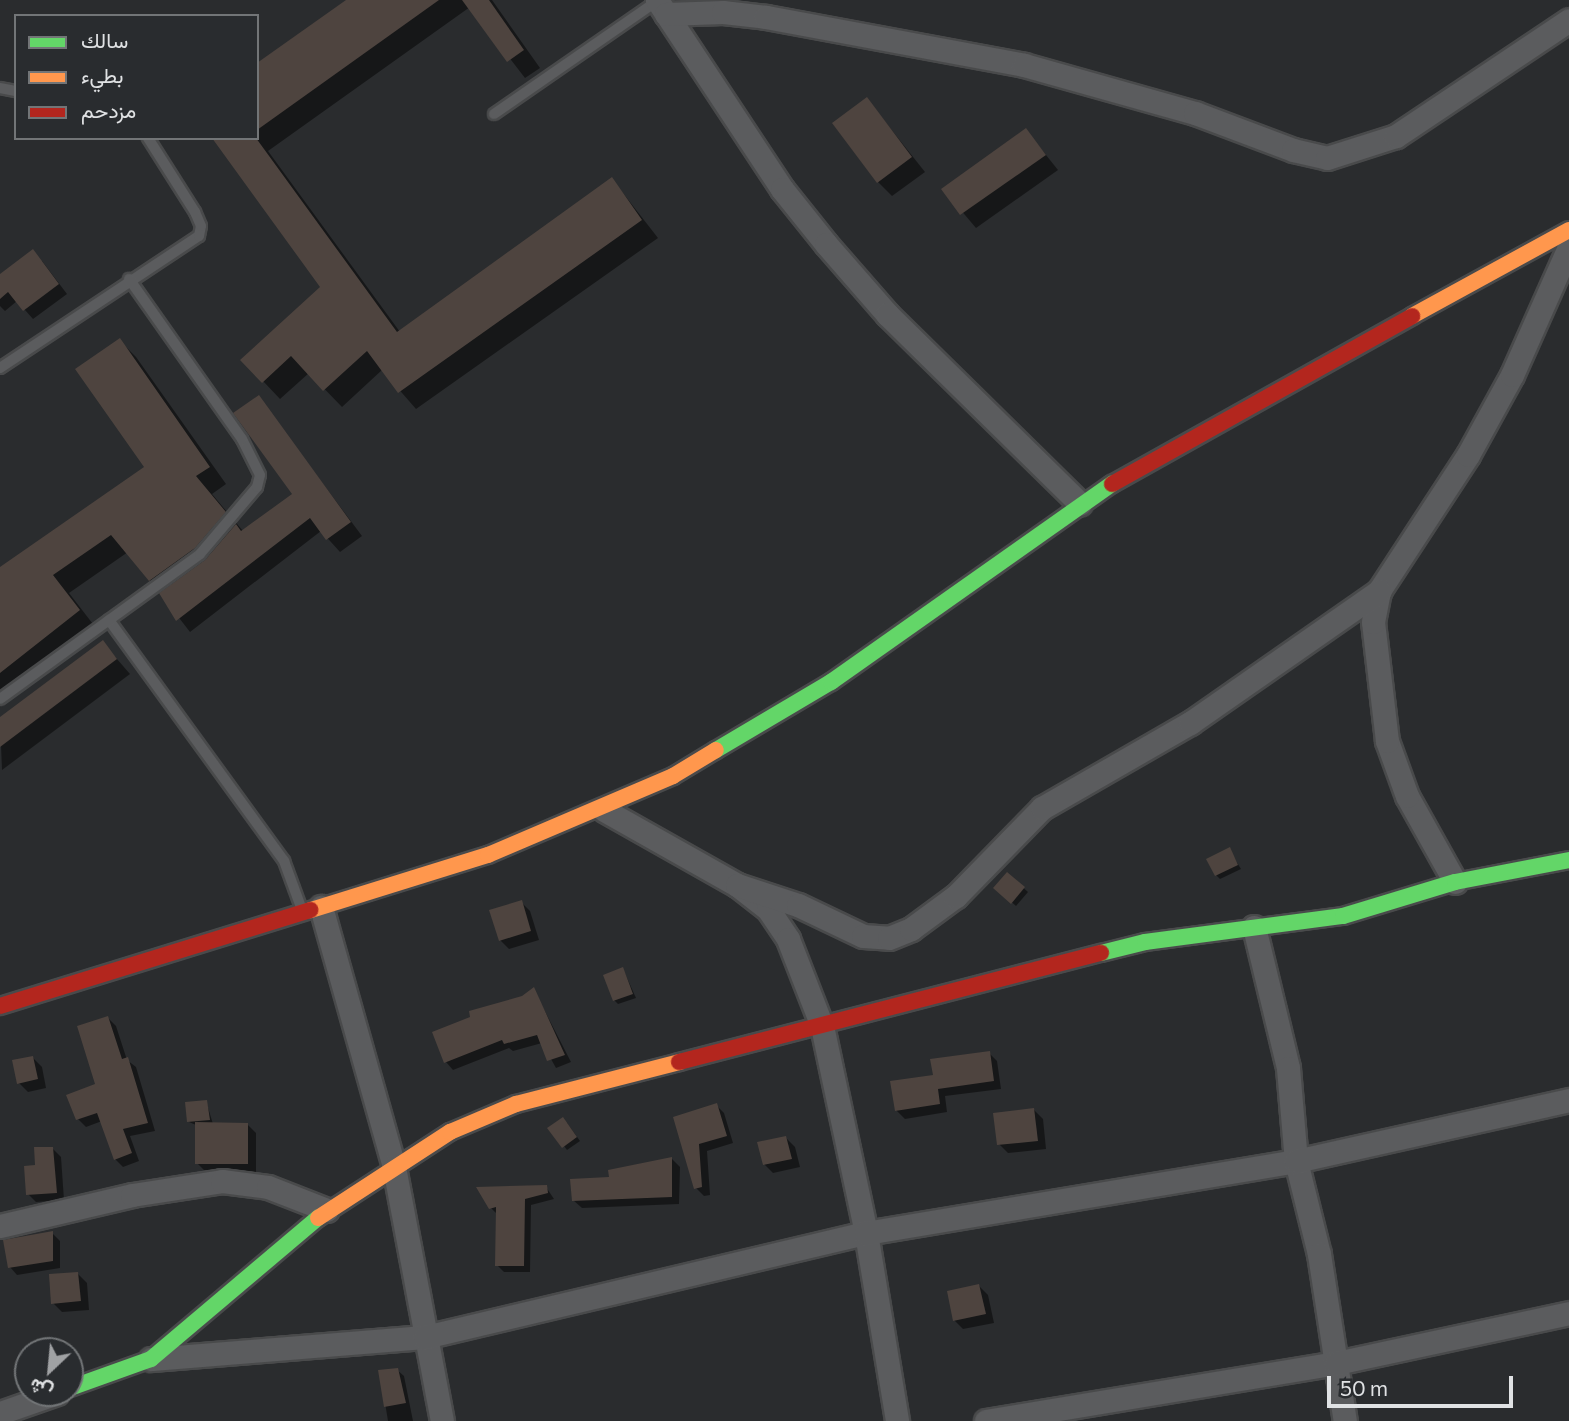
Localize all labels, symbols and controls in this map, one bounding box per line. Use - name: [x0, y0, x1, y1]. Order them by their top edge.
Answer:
- legend: [14, 14, 259, 140]
- text: سالك: [81, 27, 128, 52]
- text: بطيء: [81, 62, 124, 87]
- text: مزدحم: [81, 97, 136, 122]
- north arrow: [14, 1337, 84, 1407]
- scale bar: [1331, 1362, 1516, 1406]
- text: ش: [25, 1374, 56, 1405]
- text: 50 m: [1340, 1375, 1388, 1400]

